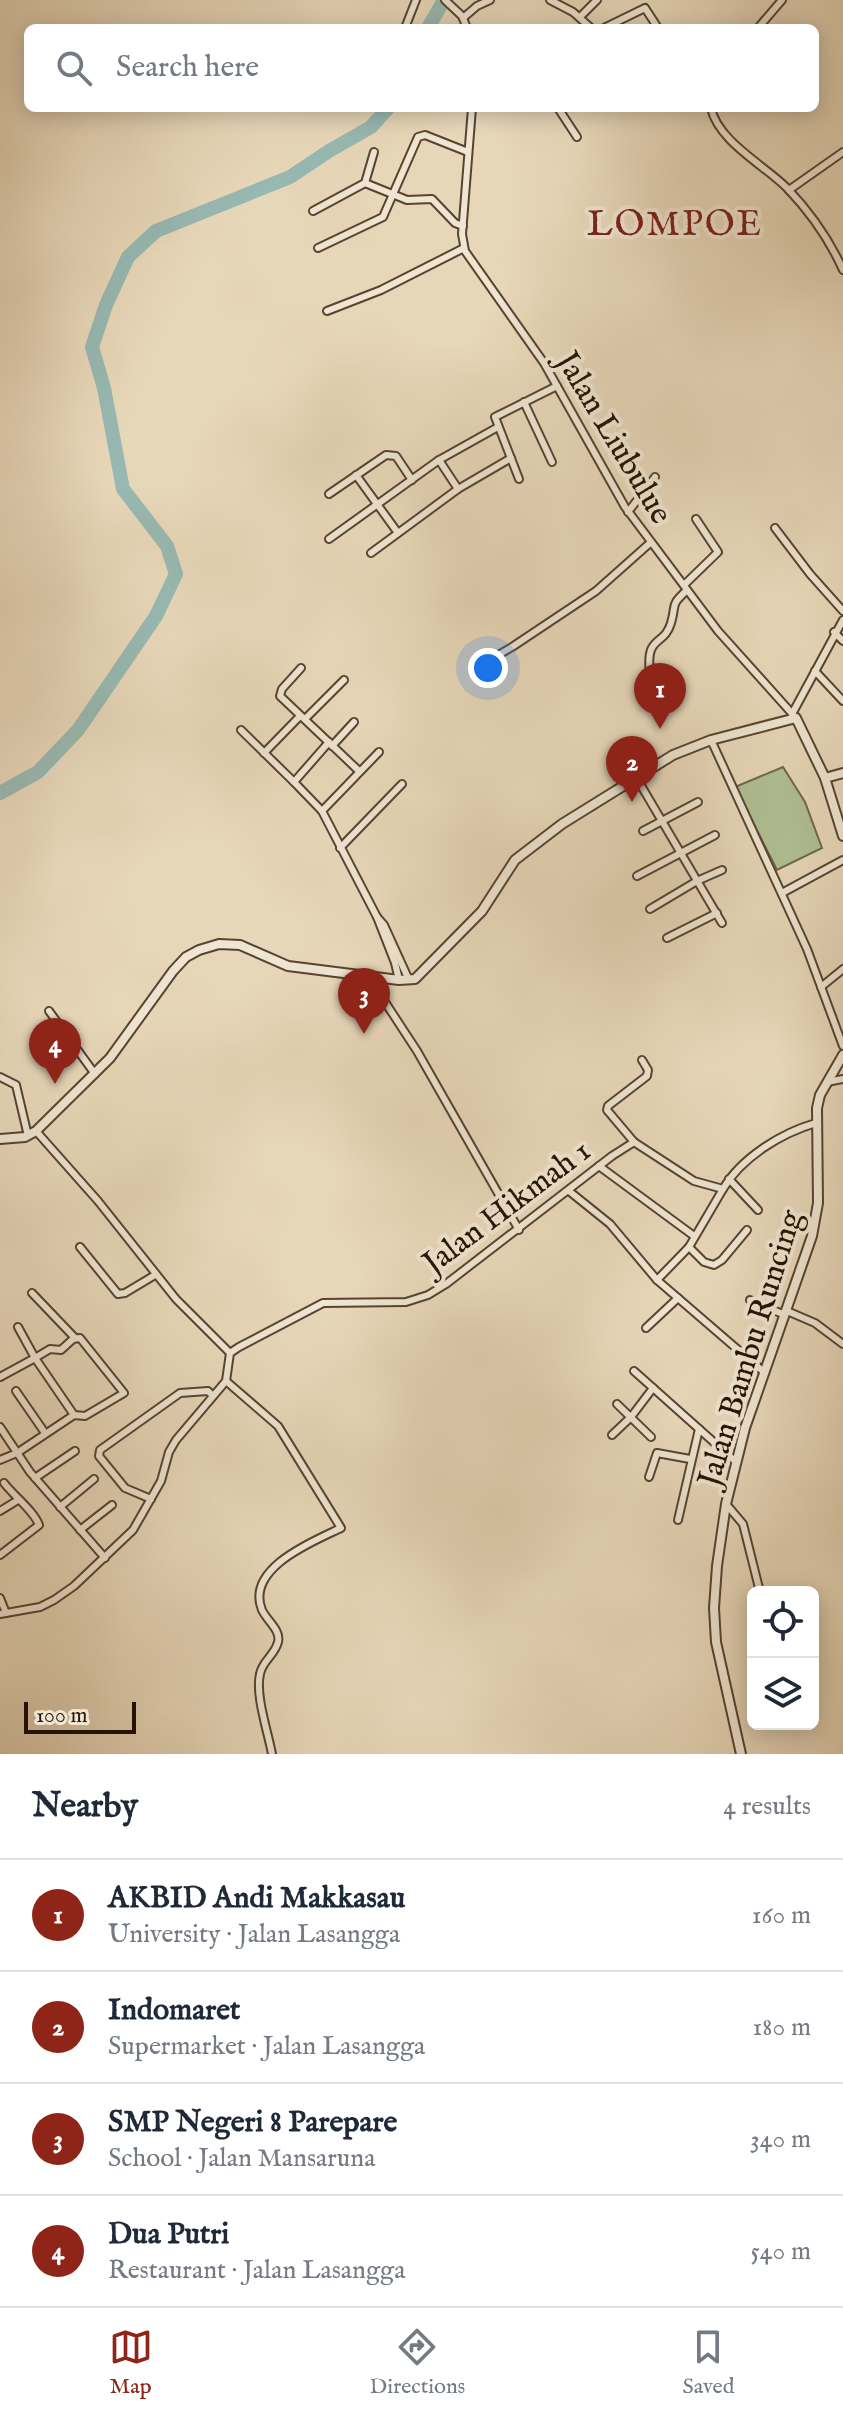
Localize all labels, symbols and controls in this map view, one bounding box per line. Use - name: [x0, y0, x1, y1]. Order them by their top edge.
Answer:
- search box: [24, 24, 819, 112]
- icon: search: [52, 46, 96, 90]
- text: Search here: [116, 49, 259, 87]
- district label: LOMPOE: [587, 202, 763, 248]
- street label: Jalan Liubulue: [544, 342, 680, 532]
- your location: [468, 648, 508, 688]
- pin: 1: [634, 663, 686, 729]
- pin: 2: [606, 736, 658, 802]
- pin: 3: [338, 968, 390, 1034]
- pin: 4: [29, 1018, 81, 1084]
- street label: Jalan Hikmah 1: [413, 1131, 600, 1286]
- street label: Jalan Bambu Runcing: [689, 1205, 813, 1495]
- map controls: [747, 1586, 819, 1730]
- button: locate: [747, 1586, 819, 1658]
- button: layers: [747, 1658, 819, 1730]
- scale bar: [24, 1698, 136, 1734]
- text: 100 m: [36, 1702, 88, 1730]
- text: Nearby: [32, 1785, 138, 1828]
- text: 4 results: [723, 1790, 811, 1823]
- text: AKBID Andi Makkasau: [108, 1880, 405, 1918]
- text: 1: [53, 1899, 63, 1932]
- text: 160 m: [752, 1899, 811, 1932]
- text: University · Jalan Lasangga: [108, 1918, 400, 1951]
- text: Indomaret: [108, 1992, 240, 2030]
- text: 2: [52, 2011, 64, 2044]
- text: 180 m: [753, 2011, 811, 2044]
- text: Supermarket · Jalan Lasangga: [108, 2030, 425, 2063]
- text: SMP Negeri 8 Parepare: [108, 2104, 397, 2142]
- text: 3: [53, 2123, 63, 2156]
- text: 340 m: [750, 2123, 811, 2156]
- text: School · Jalan Mansaruna: [108, 2142, 375, 2175]
- text: Dua Putri: [108, 2216, 229, 2254]
- text: 4: [52, 2235, 64, 2268]
- text: 540 m: [750, 2235, 811, 2268]
- text: Restaurant · Jalan Lasangga: [108, 2254, 405, 2287]
- tab: Map: [109, 2325, 153, 2401]
- tab: Directions: [370, 2325, 465, 2401]
- tab: Saved: [682, 2325, 734, 2401]

